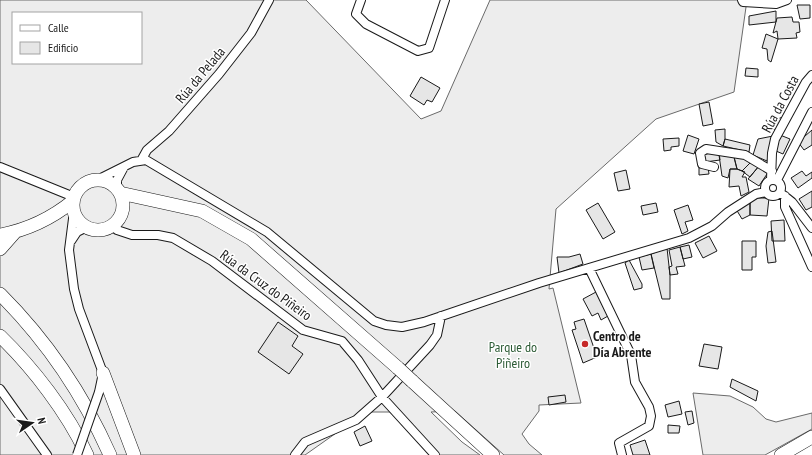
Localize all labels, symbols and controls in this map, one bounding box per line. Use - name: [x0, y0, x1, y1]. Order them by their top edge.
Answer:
- legend: [12, 12, 142, 64]
- text: Calle: [48, 20, 69, 35]
- text: Edificio: [48, 40, 78, 55]
- street label: Rúa da Pelada: [171, 43, 229, 107]
- street label: Rúa da Costa: [757, 72, 803, 136]
- street label: Rúa da Cruz do Piñeiro: [217, 246, 315, 324]
- place label: Centro de Día Abrente: [593, 327, 651, 361]
- park label: Parque do Piñeiro: [489, 338, 537, 372]
- marker: Centro de Día Abrente: [580, 339, 590, 349]
- north arrow: [12, 403, 52, 443]
- text: N: [34, 416, 49, 425]

